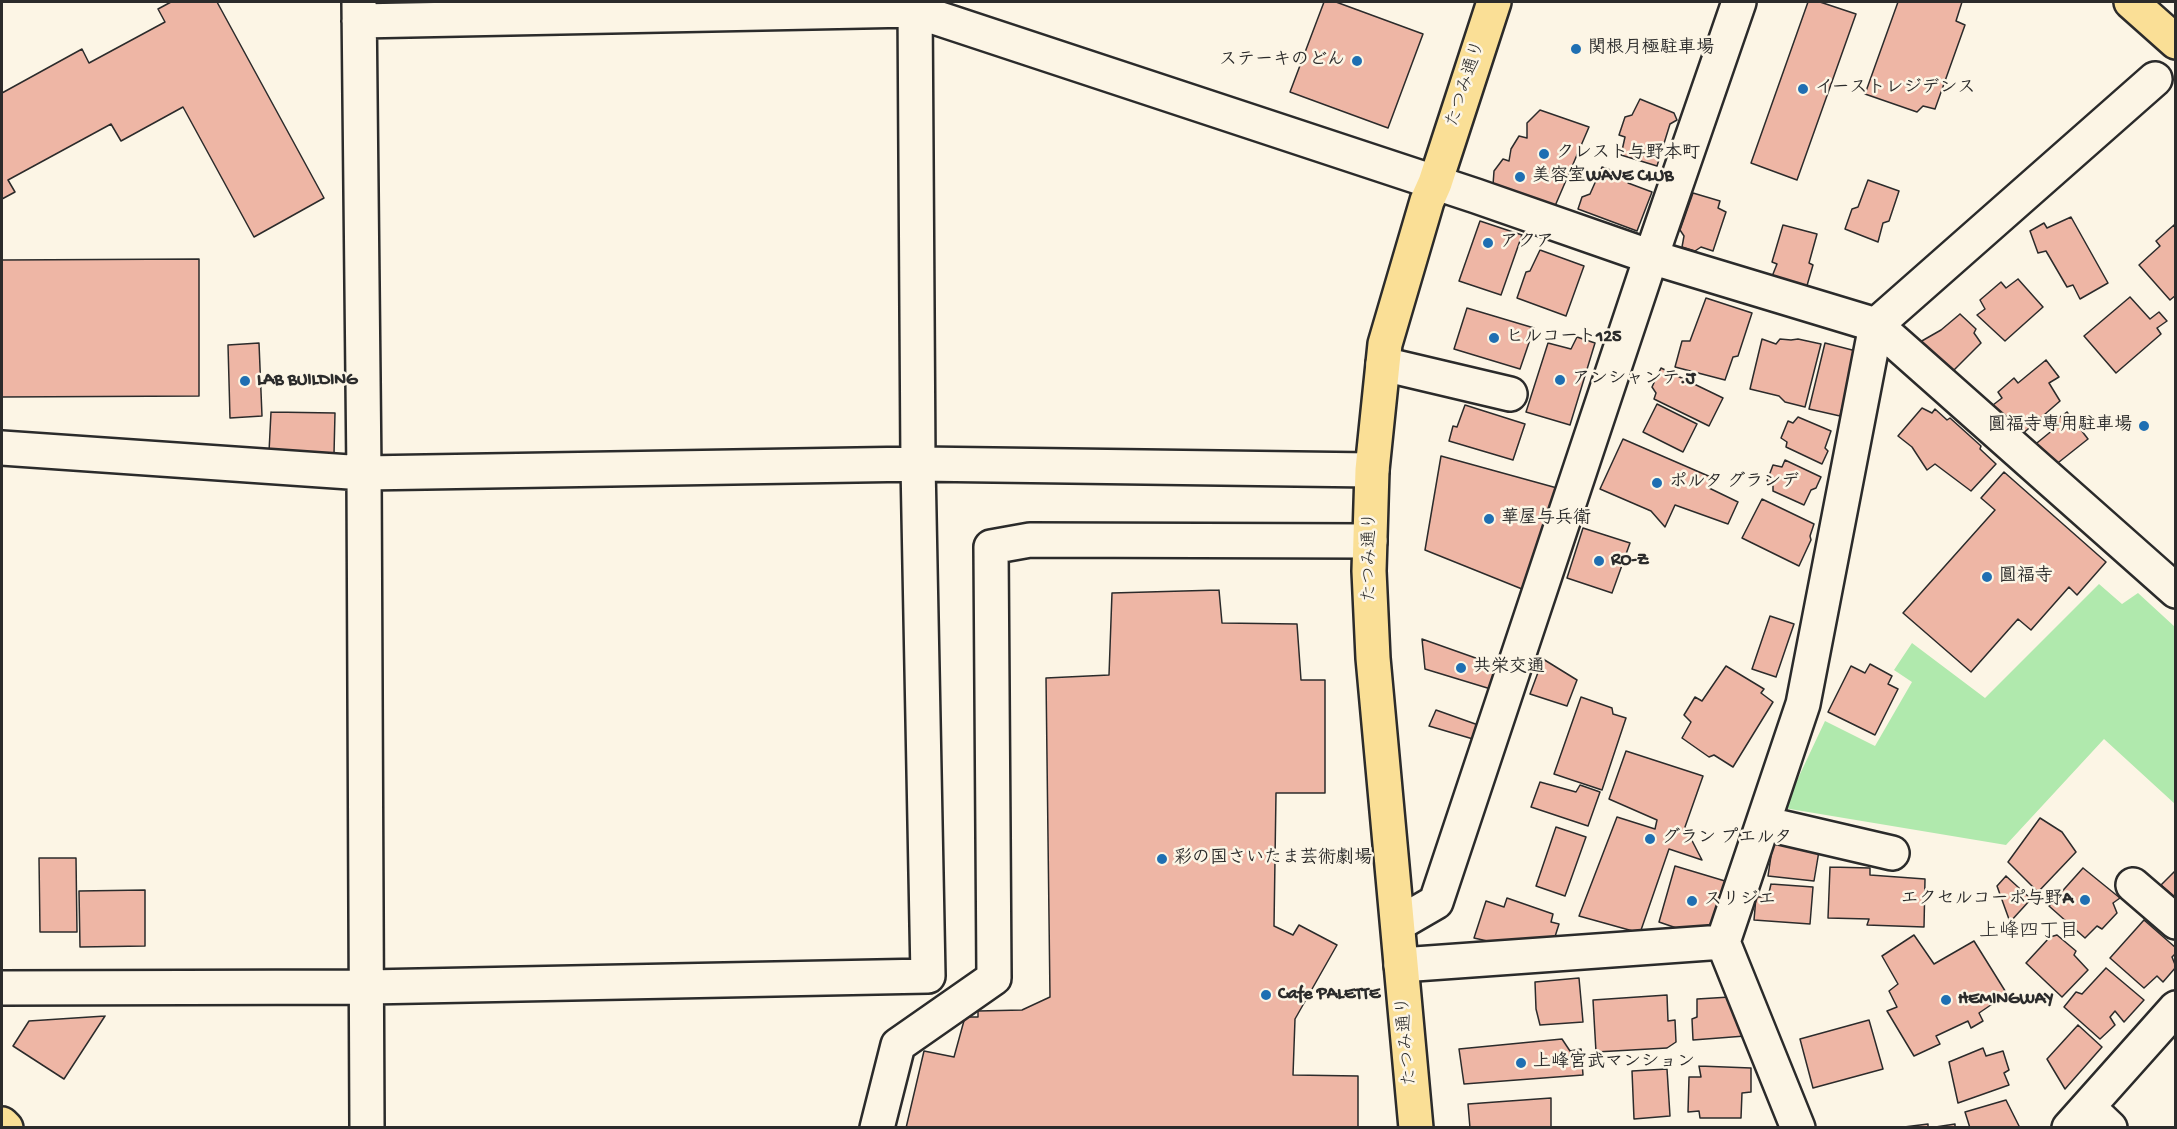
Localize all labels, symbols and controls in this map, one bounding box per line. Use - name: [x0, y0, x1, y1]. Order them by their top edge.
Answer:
- street label: たつみ通り: [1443, 38, 1491, 130]
- place label: 関根月極駐車場: [1588, 38, 1714, 60]
- marker: 関根月極駐車場: [1569, 42, 1583, 56]
- place label: ステーキのどん: [1219, 50, 1345, 72]
- marker: ステーキのどん: [1350, 54, 1364, 68]
- place label: イーストレジデンス: [1815, 78, 1976, 100]
- marker: イーストレジデンス: [1796, 82, 1810, 96]
- place label: クレスト与野本町: [1556, 143, 1700, 165]
- marker: クレスト与野本町: [1537, 147, 1551, 161]
- place label: 美容室WAVE CLUB: [1532, 166, 1673, 188]
- marker: 美容室WAVE CLUB: [1513, 170, 1527, 184]
- place label: アクア: [1500, 232, 1554, 254]
- marker: アクア: [1481, 236, 1495, 250]
- place label: ヒルコート125: [1506, 327, 1622, 349]
- marker: ヒルコート125: [1487, 331, 1501, 345]
- place label: アンシャンテ.J: [1572, 369, 1695, 391]
- place label: LAB BUILDING: [257, 370, 357, 392]
- marker: アンシャンテ.J: [1553, 373, 1567, 387]
- marker: LAB BUILDING: [238, 374, 252, 388]
- place label: 圓福寺専用駐車場: [1988, 415, 2132, 437]
- marker: 圓福寺専用駐車場: [2137, 419, 2151, 433]
- place label: ポルタ グランデ: [1669, 472, 1799, 494]
- marker: ポルタ グランデ: [1650, 476, 1664, 490]
- place label: 華屋与兵衛: [1501, 508, 1591, 530]
- street label: たつみ通り: [1360, 512, 1382, 602]
- marker: 華屋与兵衛: [1482, 512, 1496, 526]
- place label: RO-Z: [1611, 550, 1649, 572]
- marker: RO-Z: [1592, 554, 1606, 568]
- place label: 圓福寺: [1999, 566, 2053, 588]
- marker: 圓福寺: [1980, 570, 1994, 584]
- place label: 共栄交通: [1473, 657, 1545, 679]
- marker: 共栄交通: [1454, 661, 1468, 675]
- place label: グラン プエルタ: [1662, 828, 1792, 850]
- marker: グラン プエルタ: [1643, 832, 1657, 846]
- place label: 彩の国さいたま芸術劇場: [1174, 848, 1372, 870]
- marker: 彩の国さいたま芸術劇場: [1155, 852, 1169, 866]
- place label: エクセルコーポ与野A: [1900, 889, 2073, 911]
- place label: スリジエ: [1704, 890, 1776, 912]
- marker: エクセルコーポ与野A: [2078, 893, 2092, 907]
- marker: スリジエ: [1685, 894, 1699, 908]
- district label: 上峰四丁目: [1979, 921, 2079, 945]
- place label: Cafe PALETTE: [1278, 984, 1380, 1006]
- marker: Cafe PALETTE: [1259, 988, 1273, 1002]
- place label: HEMINGWAY: [1958, 989, 2054, 1011]
- marker: HEMINGWAY: [1939, 993, 1953, 1007]
- street label: たつみ通り: [1393, 995, 1423, 1087]
- place label: 上峰宮武マンション: [1533, 1052, 1695, 1074]
- marker: 上峰宮武マンション: [1514, 1056, 1528, 1070]

